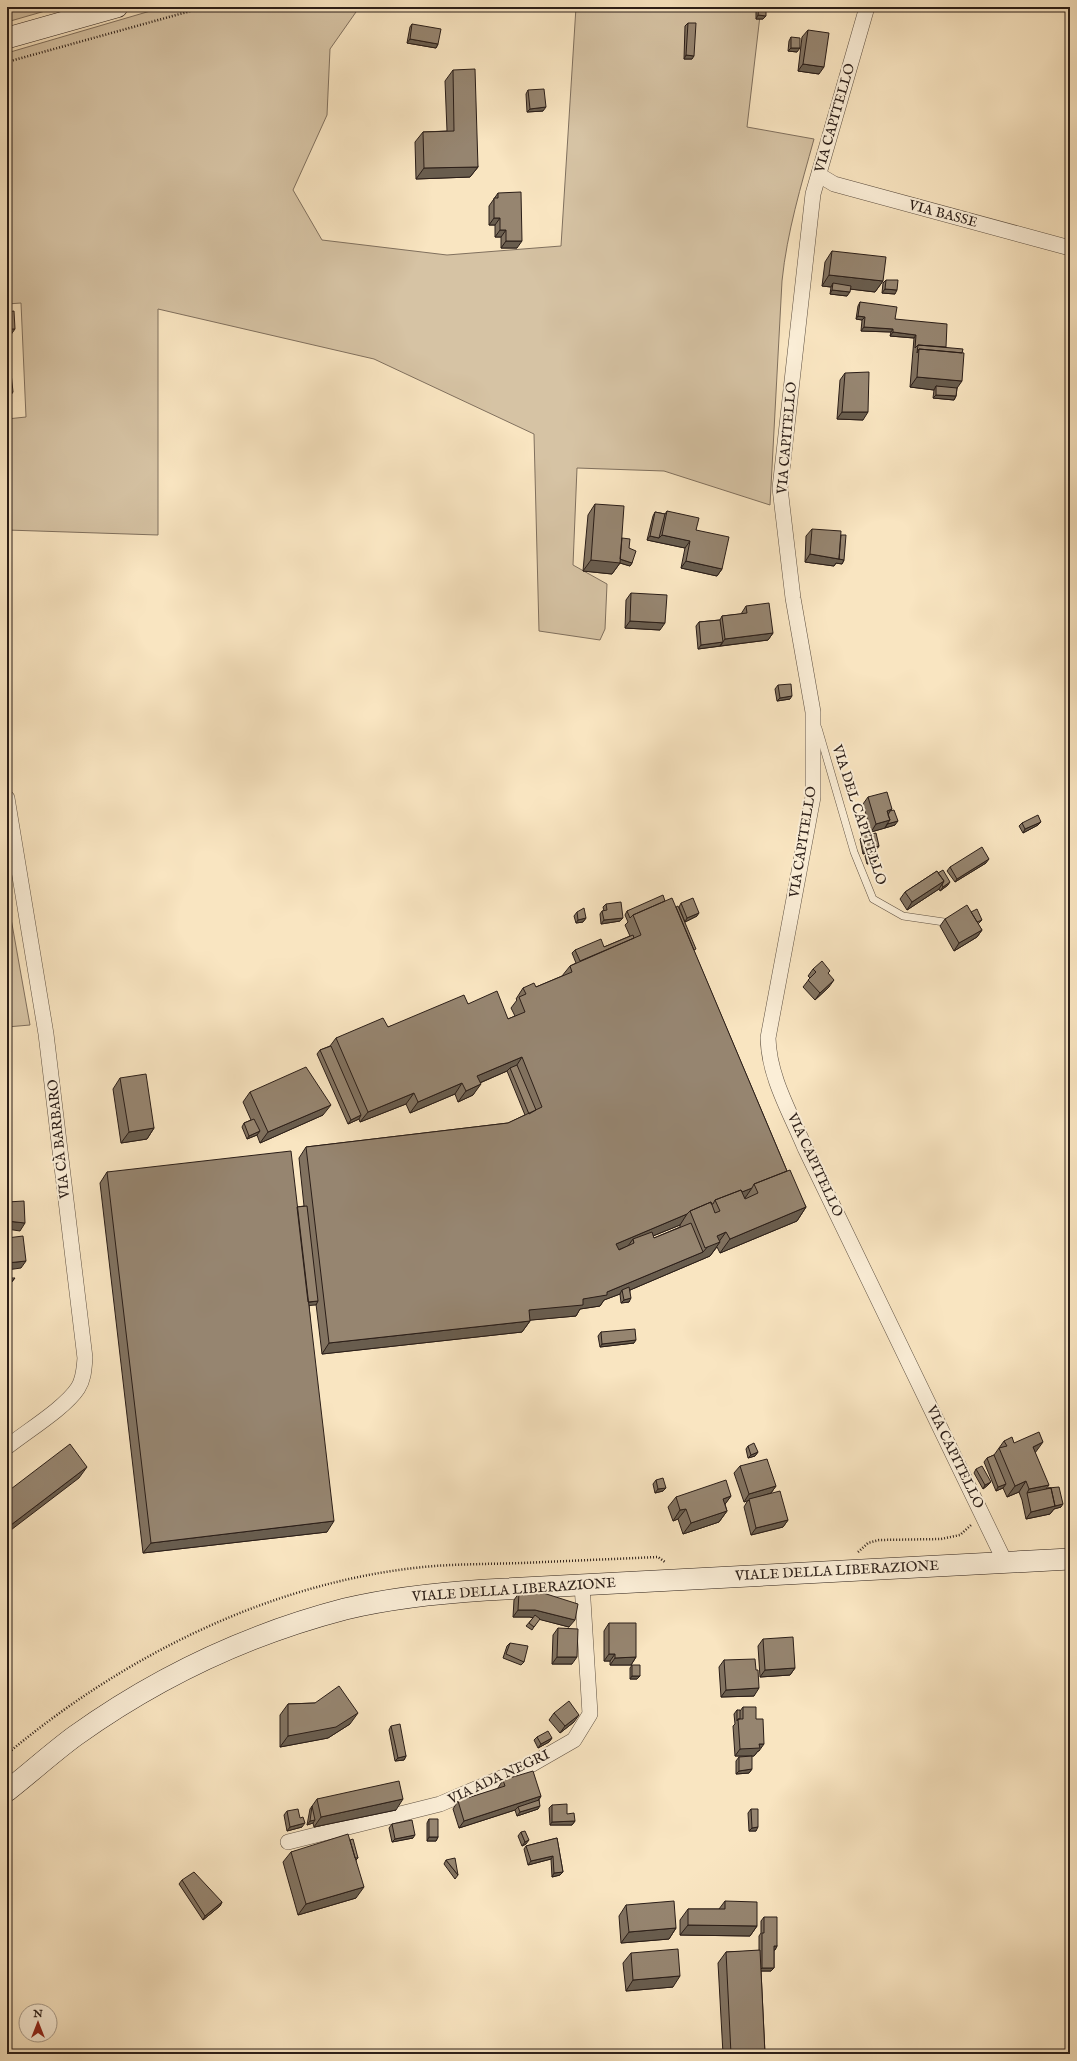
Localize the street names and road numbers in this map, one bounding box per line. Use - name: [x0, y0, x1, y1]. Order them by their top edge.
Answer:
- street label: VIA CAPITELLO: [811, 61, 859, 176]
- street label: VIA BASSE: [906, 196, 980, 232]
- street label: VIA CAPITELLO: [773, 381, 801, 496]
- street label: VIA DEL CAPITELLO: [828, 742, 890, 888]
- street label: VIA CAPITELLO: [785, 785, 821, 900]
- street label: VIA CÀ BARBARO: [43, 1078, 74, 1201]
- street label: VIA CAPITELLO: [783, 1109, 847, 1220]
- street label: VIA CAPITELLO: [922, 1402, 988, 1512]
- street label: VIALE DELLA LIBERAZIONE: [733, 1557, 940, 1585]
- street label: VIALE DELLA LIBERAZIONE: [410, 1574, 617, 1606]
- street label: VIA ADA NEGRI: [444, 1746, 553, 1809]

